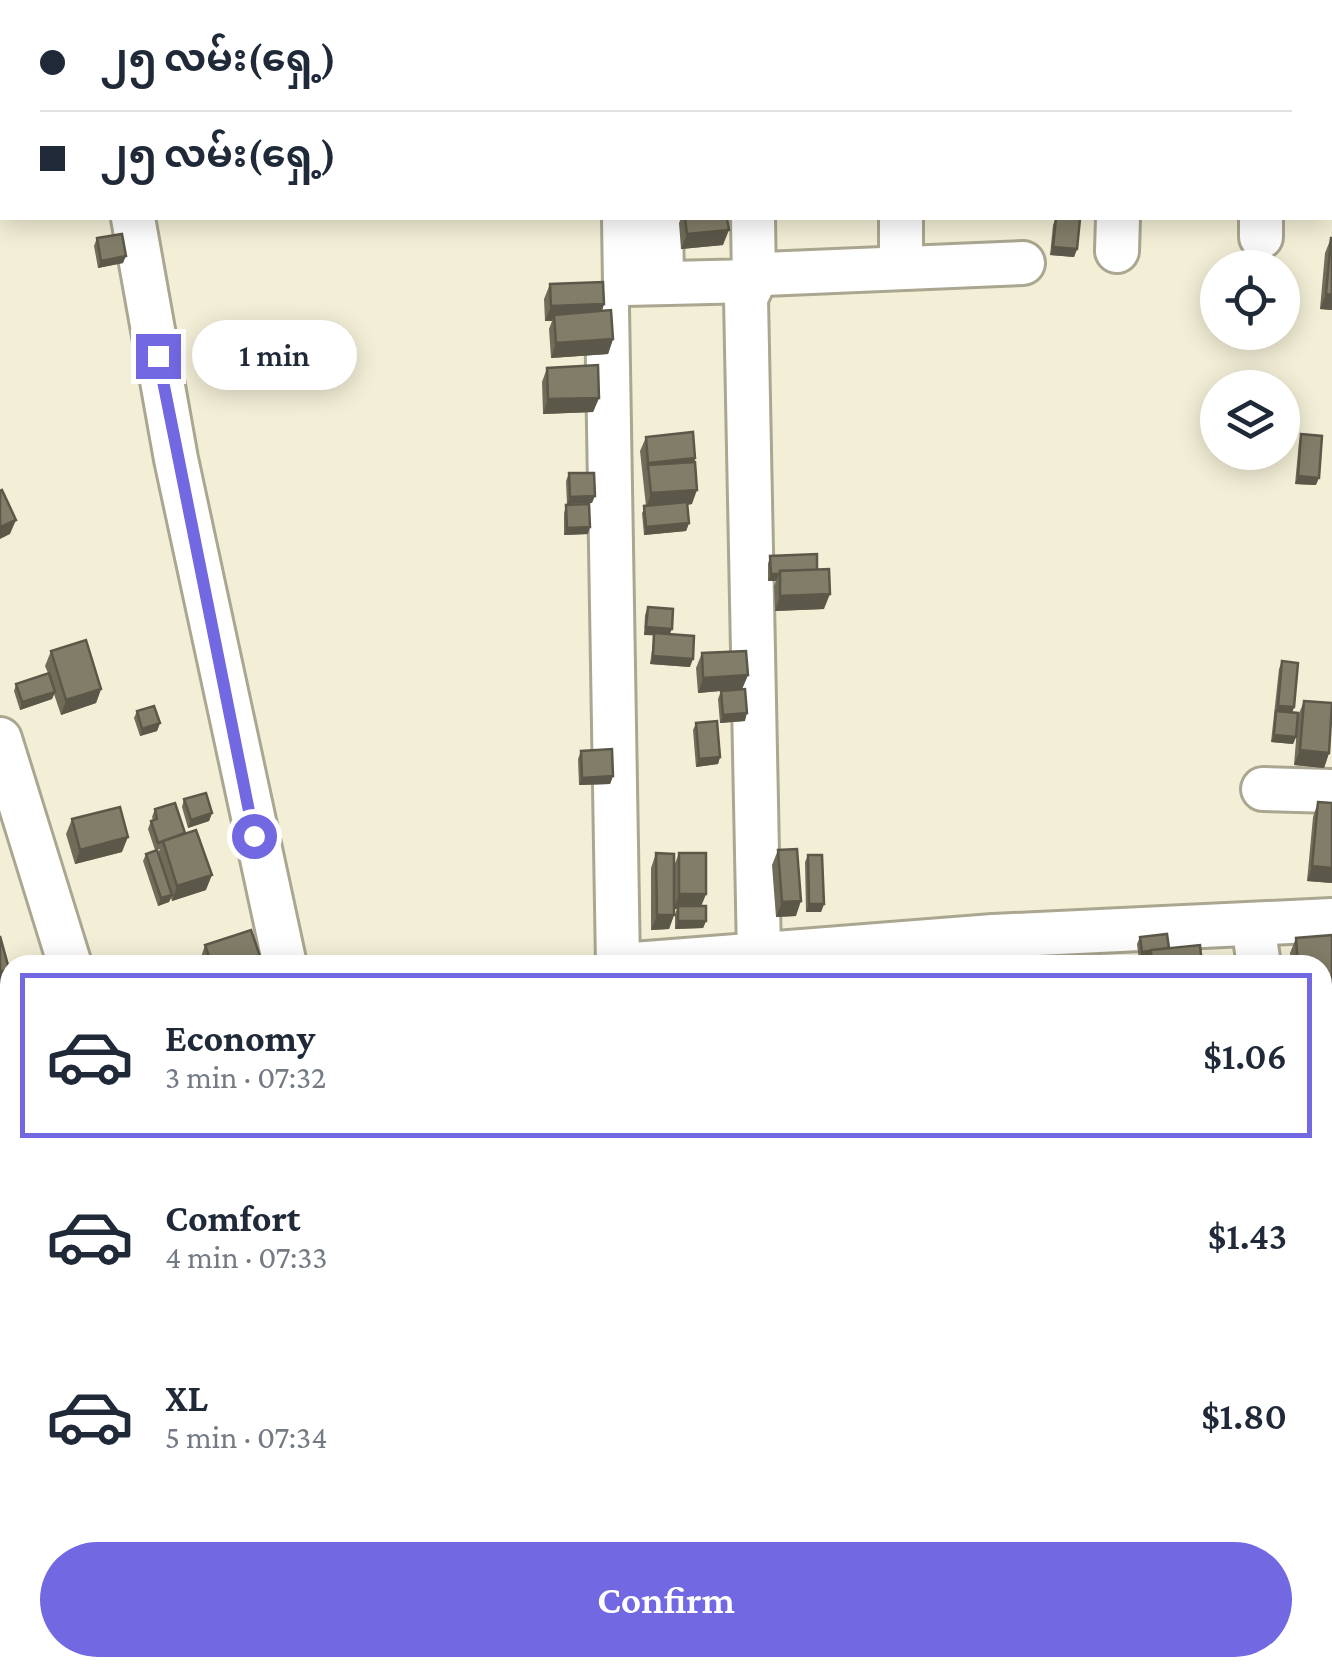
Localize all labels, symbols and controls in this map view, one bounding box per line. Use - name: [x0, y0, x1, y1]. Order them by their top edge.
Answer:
- text: ၂၅ လမ်း(ရှေ့): [100, 37, 336, 79]
- text: ၂၅ လမ်း(ရှေ့): [100, 133, 336, 175]
- map controls: [1200, 250, 1300, 470]
- button: locate: [1200, 250, 1300, 350]
- callout: 1 min: [193, 321, 358, 391]
- route end: [136, 334, 181, 379]
- text: 1 min: [239, 337, 310, 373]
- button: layers: [1200, 370, 1300, 470]
- route start: [232, 814, 277, 859]
- icon: car: [45, 1011, 135, 1101]
- text: Economy: [165, 1017, 315, 1059]
- text: $1.06: [1203, 1035, 1287, 1077]
- text: 3 min · 07:32: [165, 1059, 326, 1095]
- icon: car: [45, 1191, 135, 1281]
- text: Comfort: [165, 1197, 301, 1239]
- text: $1.43: [1208, 1215, 1287, 1257]
- text: 4 min · 07:33: [165, 1239, 327, 1275]
- icon: car: [45, 1371, 135, 1461]
- text: XL: [165, 1377, 208, 1419]
- text: $1.80: [1201, 1395, 1287, 1437]
- text: 5 min · 07:34: [165, 1419, 328, 1455]
- button: Confirm: [40, 1542, 1292, 1657]

